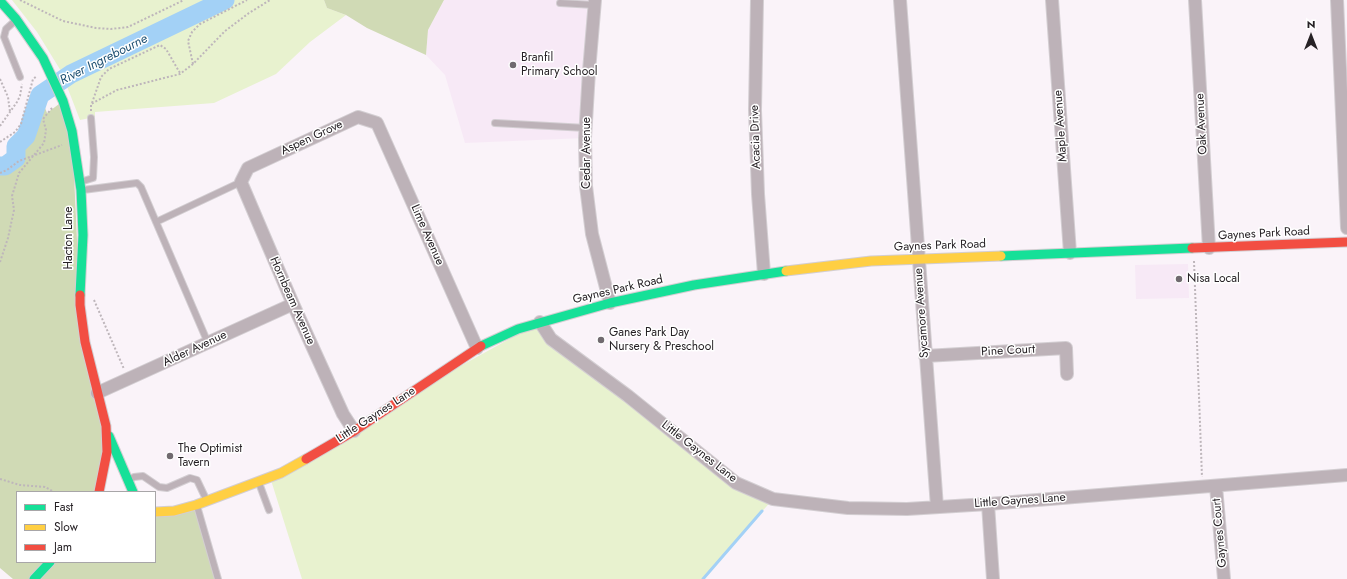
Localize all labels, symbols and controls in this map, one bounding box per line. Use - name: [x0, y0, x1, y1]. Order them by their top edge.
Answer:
- north arrow: [1291, 16, 1331, 56]
- text: N: [1307, 16, 1315, 32]
- water label: River Ingrebourne: [58, 31, 150, 89]
- place label: Branfil Primary School: [521, 51, 598, 79]
- marker: Branfil Primary School: [508, 60, 518, 70]
- street label: Maple Avenue: [1051, 89, 1071, 163]
- street label: Oak Avenue: [1193, 93, 1211, 155]
- street label: Acacia Drive: [748, 105, 764, 169]
- street label: Aspen Grove: [279, 117, 345, 159]
- street label: Cedar Avenue: [580, 117, 594, 189]
- street label: Lime Avenue: [407, 202, 447, 268]
- street label: Hacton Lane: [62, 206, 76, 270]
- street label: Gaynes Park Road: [1218, 224, 1310, 244]
- street label: Gaynes Park Road: [894, 237, 986, 255]
- street label: Hornbeam Avenue: [266, 255, 318, 347]
- street label: Sycamore Avenue: [912, 268, 932, 358]
- place label: Nisa Local: [1187, 272, 1240, 286]
- street label: Gaynes Park Road: [572, 273, 664, 307]
- marker: Nisa Local: [1174, 274, 1184, 284]
- place label: Ganes Park Day Nursery & Preschool: [609, 326, 714, 354]
- street label: Alder Avenue: [161, 328, 229, 370]
- marker: Ganes Park Day Nursery & Preschool: [596, 335, 606, 345]
- street label: Pine Court: [981, 342, 1035, 360]
- street label: Little Gaynes Lane: [334, 384, 418, 446]
- street label: Little Gaynes Lane: [658, 418, 740, 486]
- place label: The Optimist Tavern: [178, 442, 242, 470]
- marker: The Optimist Tavern: [165, 451, 175, 461]
- legend: [16, 491, 156, 563]
- street label: Little Gaynes Lane: [974, 491, 1066, 511]
- text: Fast: [54, 498, 73, 516]
- street label: Gaynes Court: [1210, 498, 1230, 568]
- text: Slow: [54, 518, 78, 536]
- text: Jam: [54, 538, 72, 556]

